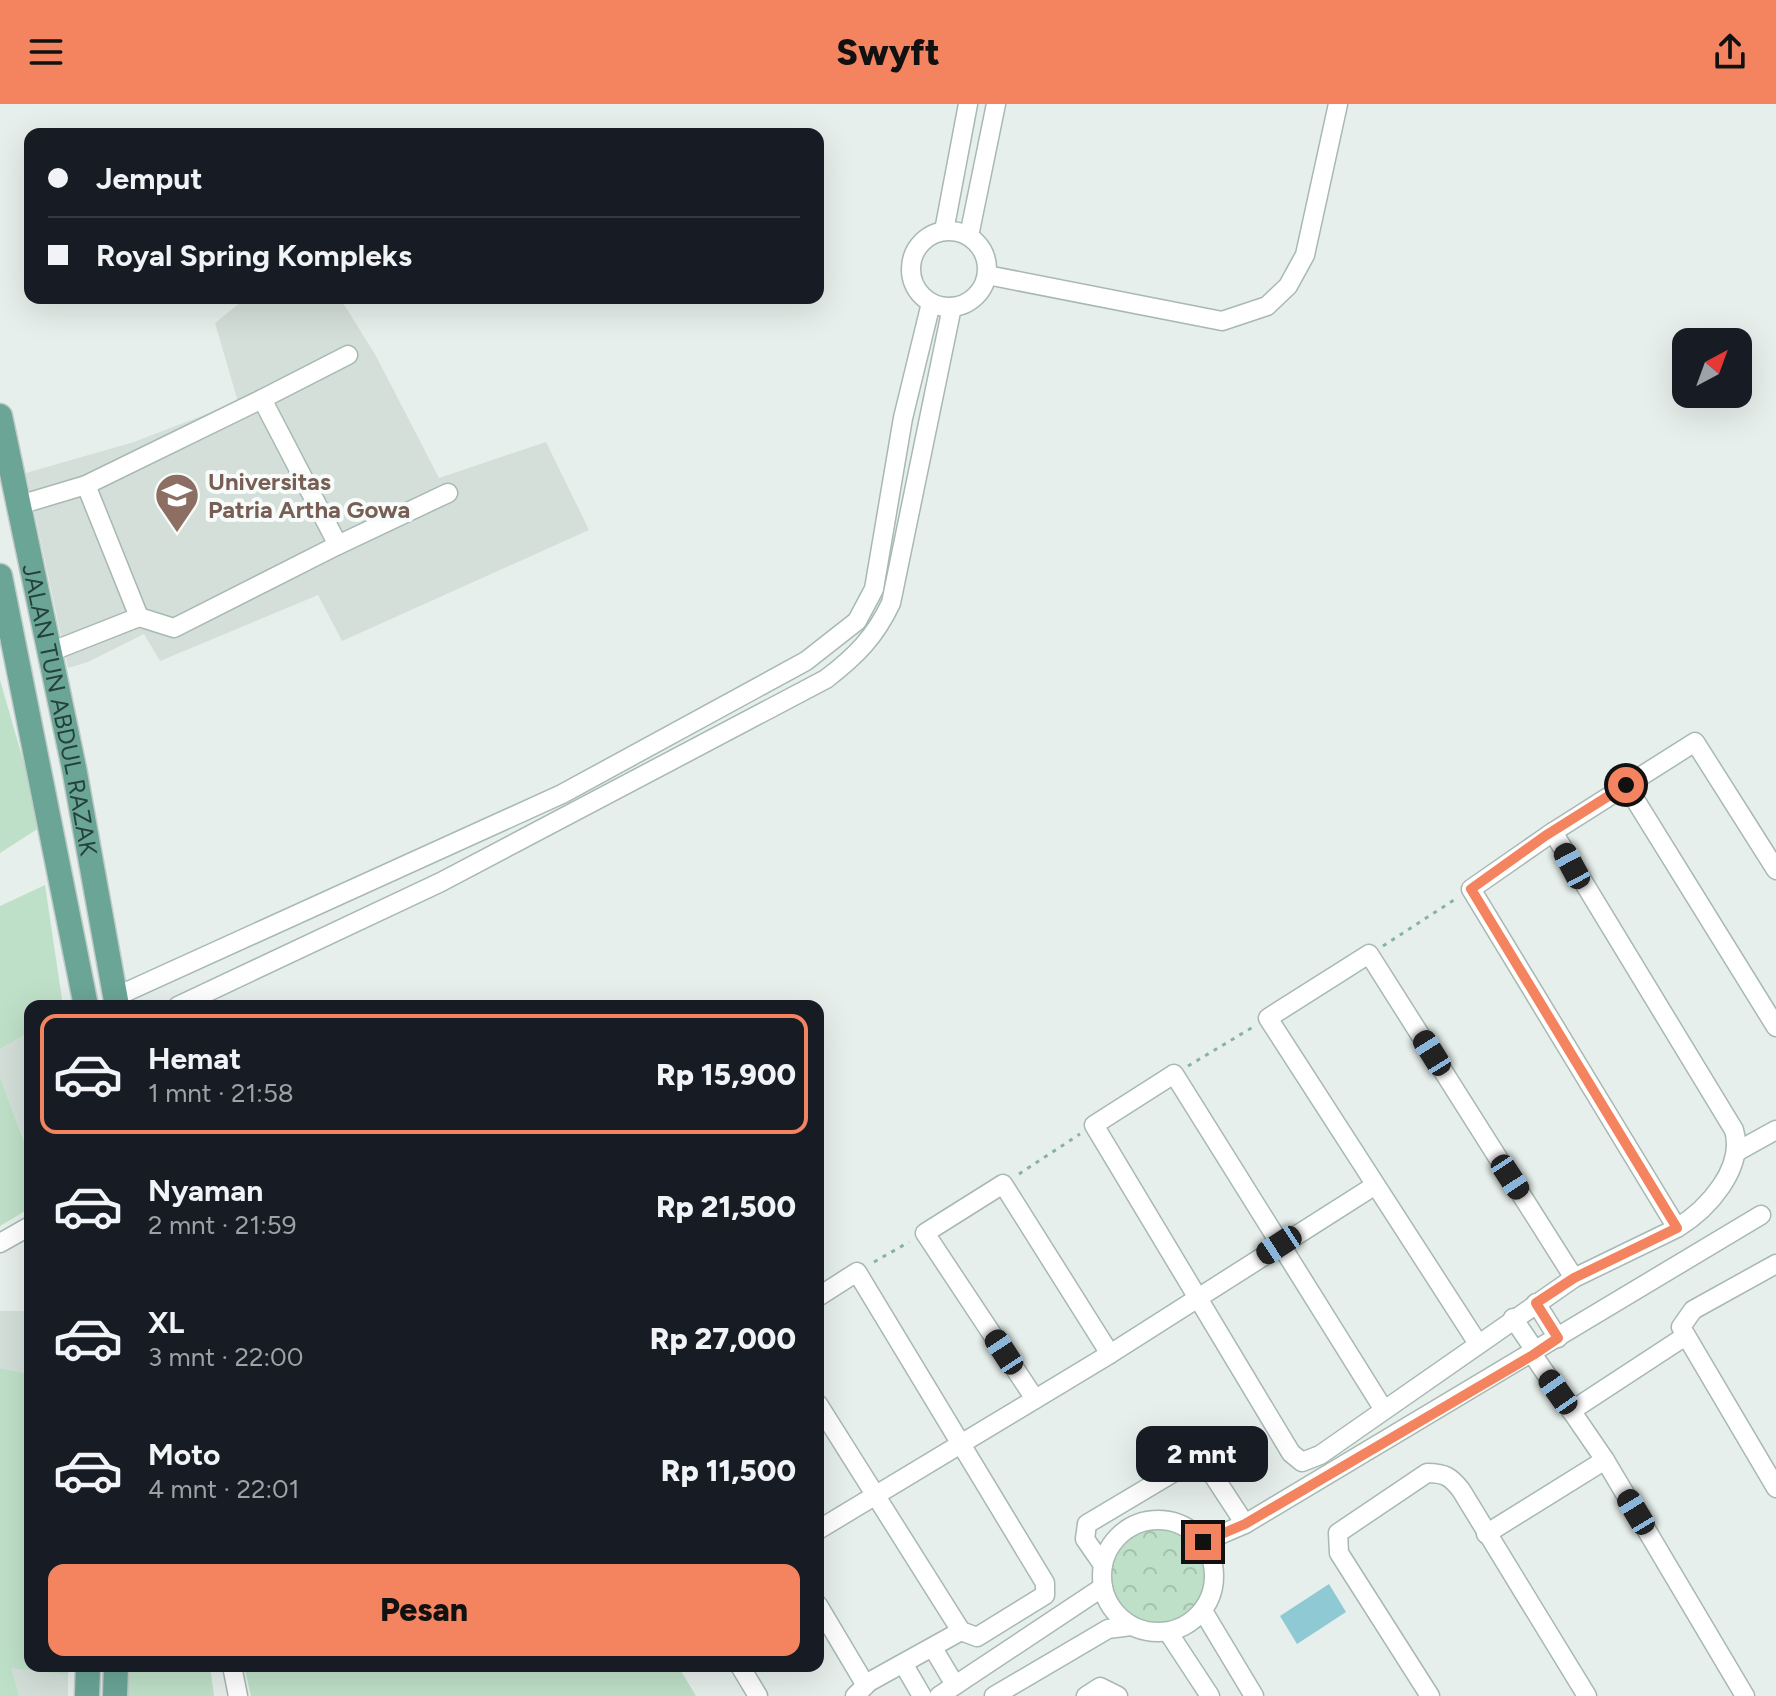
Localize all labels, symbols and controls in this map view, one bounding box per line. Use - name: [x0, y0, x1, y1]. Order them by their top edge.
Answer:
- icon: menu: [24, 30, 68, 74]
- icon: share: [1708, 30, 1752, 74]
- text: Swyft: [836, 31, 940, 74]
- text: Jemput: [96, 160, 202, 197]
- text: Royal Spring Kompleks: [96, 237, 412, 274]
- north arrow: [1672, 328, 1752, 408]
- map controls: [1672, 328, 1752, 408]
- place label: Universitas Patria Artha Gowa: [208, 467, 410, 524]
- school or university icon: Universitas Patria Artha Gowa: [153, 471, 201, 534]
- street label: JALAN TUN ABDUL RAZAK: [17, 561, 104, 858]
- route start: [1608, 767, 1644, 803]
- car: [1550, 839, 1594, 893]
- car: [1409, 1026, 1455, 1080]
- icon: car: [52, 1038, 124, 1110]
- text: Hemat: [148, 1040, 241, 1077]
- text: Rp 15,900: [656, 1056, 796, 1093]
- text: 1 mnt · 21:58: [148, 1077, 294, 1109]
- car: [1487, 1150, 1533, 1204]
- icon: car: [52, 1170, 124, 1242]
- text: Nyaman: [148, 1172, 263, 1209]
- text: Rp 21,500: [656, 1188, 796, 1225]
- text: 2 mnt · 21:59: [148, 1209, 296, 1241]
- car: [1252, 1222, 1306, 1268]
- icon: car: [52, 1302, 124, 1374]
- text: XL: [148, 1304, 184, 1341]
- text: Rp 27,000: [650, 1320, 796, 1357]
- car: [981, 1325, 1027, 1379]
- text: 3 mnt · 22:00: [148, 1341, 303, 1373]
- car: [1534, 1365, 1582, 1419]
- callout: 2 mnt: [1137, 1426, 1269, 1482]
- icon: car: [52, 1434, 124, 1506]
- text: Moto: [148, 1436, 220, 1473]
- text: 2 mnt: [1167, 1438, 1237, 1470]
- text: Rp 11,500: [661, 1452, 796, 1489]
- text: 4 mnt · 22:01: [148, 1473, 300, 1505]
- car: [1613, 1485, 1659, 1539]
- route end: [1185, 1524, 1221, 1560]
- button: Pesan: [48, 1564, 800, 1656]

